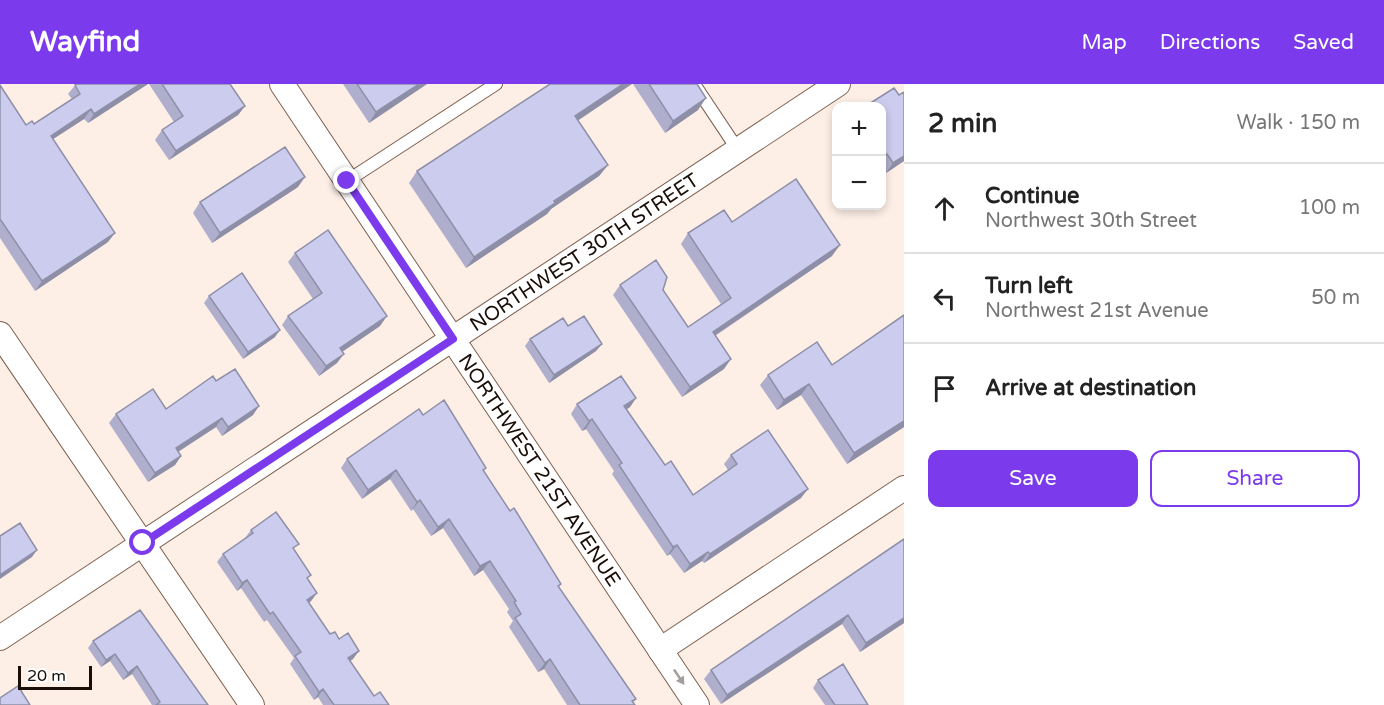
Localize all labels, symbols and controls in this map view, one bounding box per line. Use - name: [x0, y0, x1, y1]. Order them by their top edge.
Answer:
- text: Wayfind: [30, 25, 140, 59]
- text: Map: [1081, 30, 1127, 55]
- text: Directions: [1160, 30, 1260, 55]
- text: Saved: [1293, 30, 1354, 55]
- map controls: [832, 102, 886, 210]
- button: +: [832, 102, 886, 156]
- text: 2 min: [928, 108, 997, 139]
- text: Walk · 150 m: [1237, 111, 1360, 135]
- button: −: [832, 156, 886, 210]
- route end: [333, 167, 359, 193]
- street label: NORTHWEST 30TH STREET: [466, 169, 703, 337]
- text: Continue: [985, 183, 1080, 209]
- icon: ahead: [928, 192, 961, 225]
- text: 100 m: [1299, 196, 1360, 220]
- text: Northwest 30th Street: [985, 209, 1197, 233]
- text: Turn left: [985, 273, 1073, 299]
- icon: left: [928, 282, 961, 315]
- text: 50 m: [1311, 286, 1360, 310]
- text: Northwest 21st Avenue: [985, 299, 1209, 323]
- street label: NORTHWEST 21ST AVENUE: [453, 349, 625, 591]
- icon: arrive: [928, 372, 961, 405]
- text: Arrive at destination: [985, 375, 1196, 401]
- button: Save: [928, 450, 1138, 507]
- button: Share: [1150, 450, 1360, 507]
- route start: [129, 529, 155, 555]
- scale bar: [18, 663, 92, 690]
- text: 20 m: [27, 666, 66, 686]
- one-way arrow: [673, 669, 684, 686]

